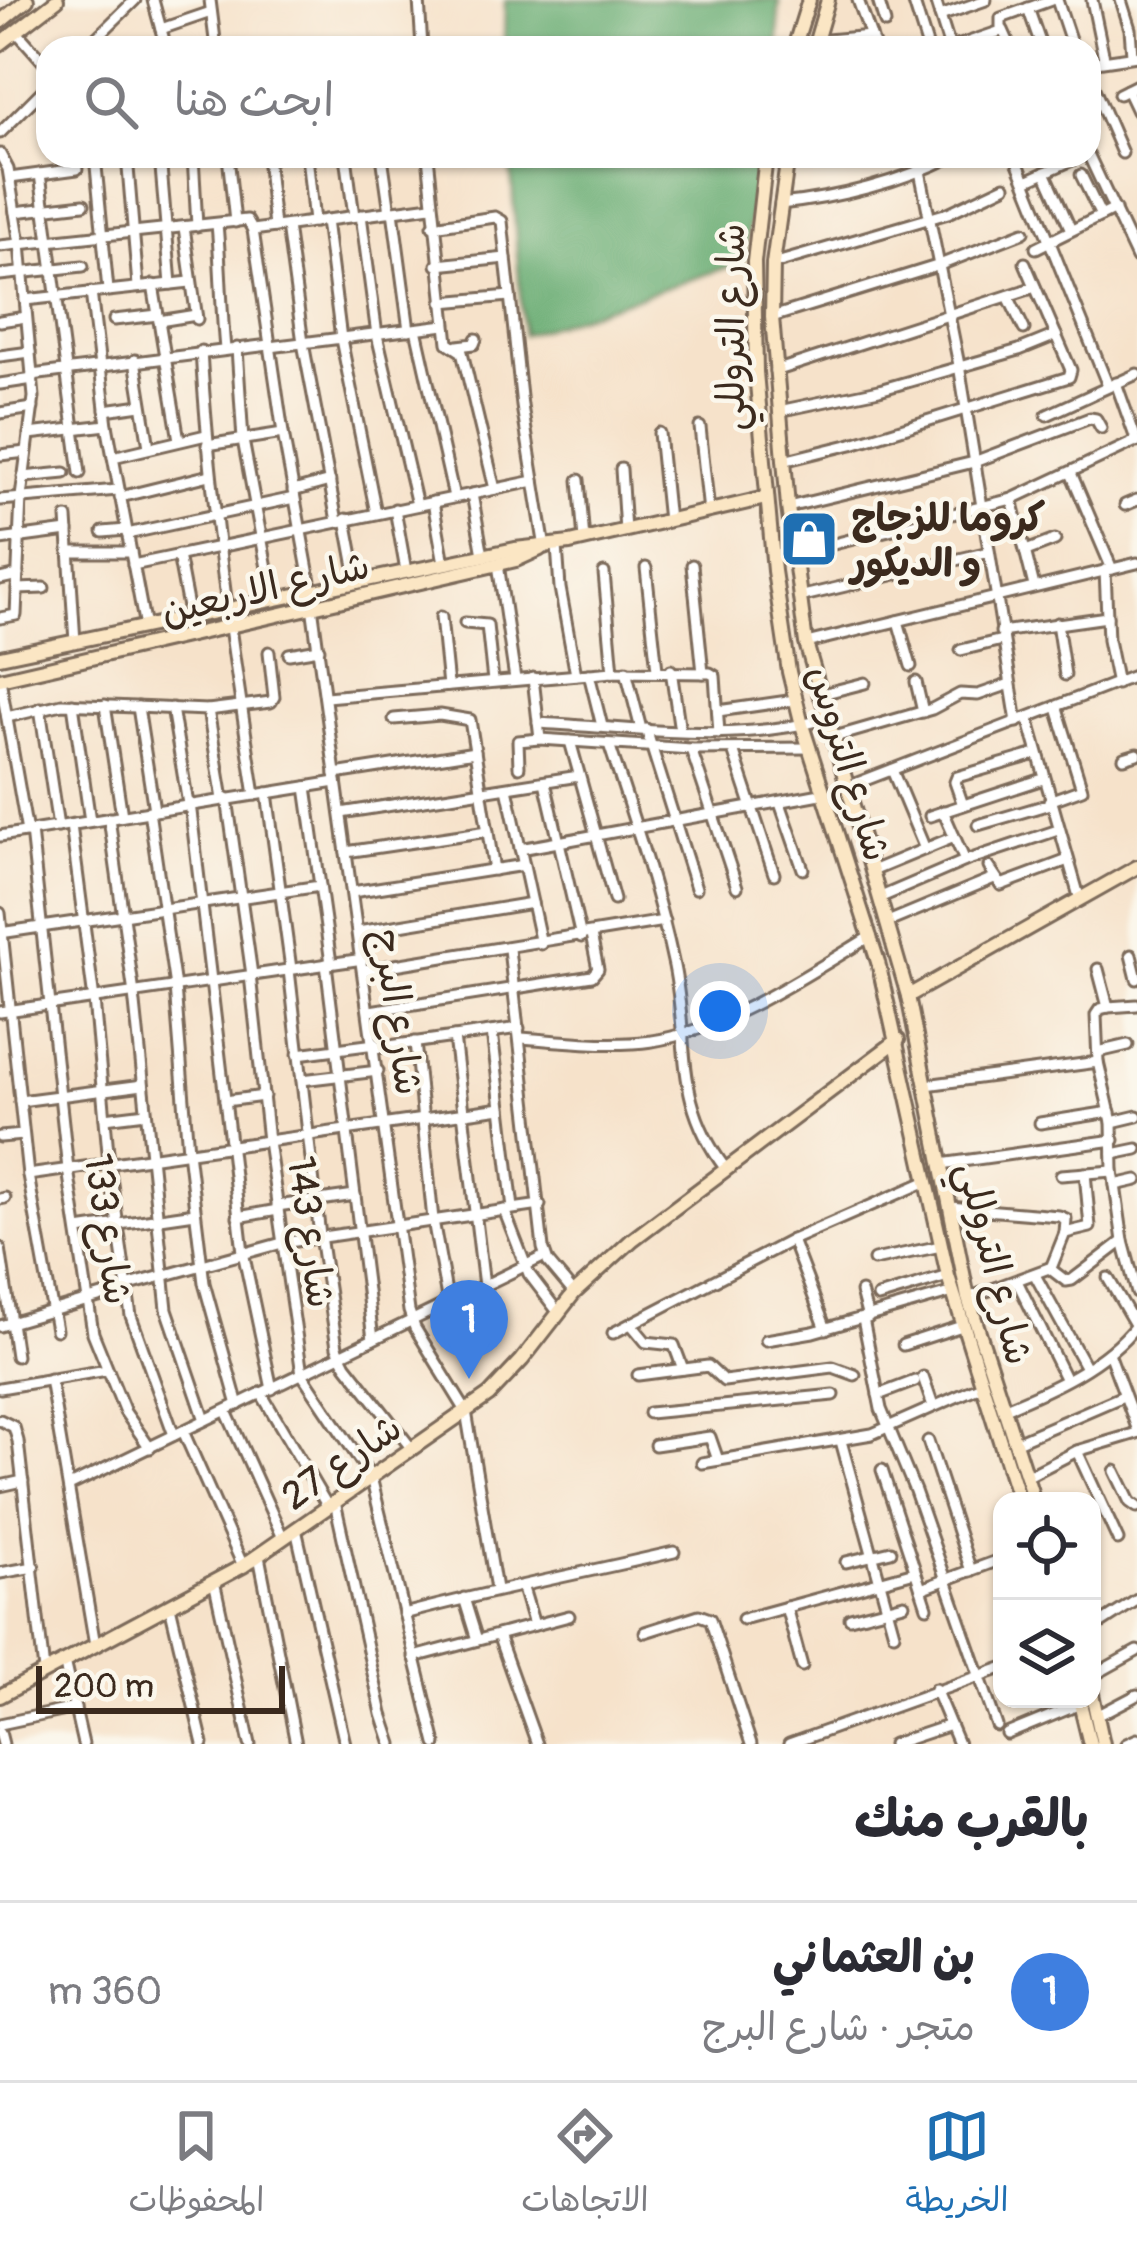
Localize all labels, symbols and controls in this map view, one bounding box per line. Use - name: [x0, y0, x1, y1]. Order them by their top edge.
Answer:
- search box: [36, 36, 1101, 168]
- icon: search: [78, 69, 144, 135]
- text: ابحث هنا: [174, 73, 334, 129]
- street label: شارع التروللي: [707, 223, 764, 431]
- place label: كروما للزجاج و الديكور: [848, 494, 1046, 588]
- shop icon: كروما للزجاج و الديكور: [778, 508, 840, 570]
- street label: شارع الاربعين: [156, 541, 375, 638]
- street label: شارع التروس: [794, 660, 902, 868]
- street label: شارع البرج: [360, 926, 433, 1099]
- your location: [690, 981, 750, 1041]
- street label: شارع 133: [71, 1151, 142, 1308]
- street label: شارع 143: [274, 1153, 345, 1311]
- street label: شارع التروللي: [938, 1157, 1043, 1372]
- pin: 1: [430, 1280, 508, 1379]
- street label: شارع 27: [272, 1403, 412, 1523]
- map controls: [993, 1492, 1101, 1708]
- button: locate: [993, 1492, 1101, 1600]
- button: layers: [993, 1600, 1101, 1708]
- scale bar: [36, 1660, 285, 1713]
- text: 200 m: [54, 1666, 154, 1707]
- text: بالقرب منك: [854, 1788, 1089, 1852]
- text: بن العثماني: [773, 1930, 975, 1986]
- text: 360 m: [48, 1967, 162, 2016]
- text: 1: [1042, 1967, 1058, 2016]
- text: متجر · شارع البرج: [702, 2003, 975, 2052]
- tab: المحفوظات: [128, 2103, 264, 2229]
- tab: الاتجاهات: [521, 2103, 649, 2229]
- tab: الخريطة: [906, 2103, 1009, 2229]

